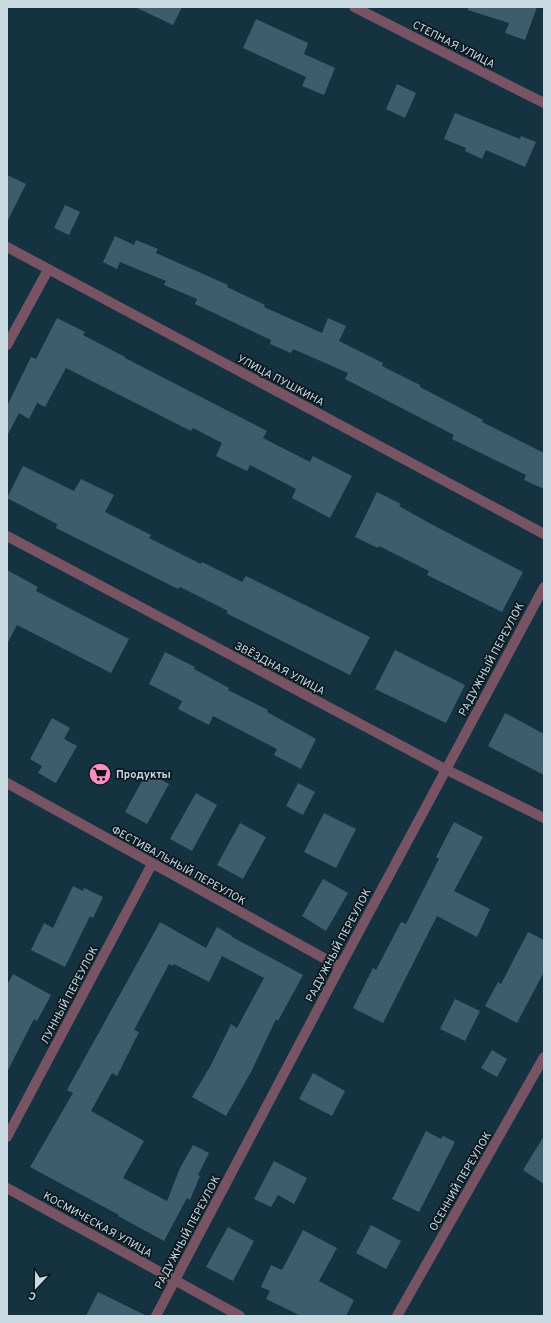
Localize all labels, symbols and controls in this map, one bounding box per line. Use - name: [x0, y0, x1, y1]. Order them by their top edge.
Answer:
- street label: СТЕПНАЯ УЛИЦА: [410, 18, 497, 72]
- street label: УЛИЦА ПУШКИНА: [235, 352, 326, 410]
- street label: РАДУЖНЫЙ ПЕРЕУЛОК: [455, 600, 528, 719]
- street label: ЗВЁЗДНАЯ УЛИЦА: [232, 638, 328, 699]
- supermarket icon: Продукты: [87, 761, 113, 787]
- place label: Продукты: [116, 768, 171, 782]
- street label: ФЕСТИВАЛЬНЫЙ ПЕРЕУЛОК: [109, 822, 249, 909]
- street label: РАДУЖНЫЙ ПЕРЕУЛОК: [302, 886, 375, 1005]
- street label: ЛУННЫЙ ПЕРЕУЛОК: [37, 944, 102, 1047]
- street label: ОСЕННИЙ ПЕРЕУЛОК: [426, 1129, 495, 1234]
- street label: РАДУЖНЫЙ ПЕРЕУЛОК: [151, 1173, 224, 1292]
- street label: КОСМИЧЕСКАЯ УЛИЦА: [40, 1189, 155, 1261]
- north arrow: [16, 1267, 56, 1307]
- text: С: [27, 1288, 39, 1303]

